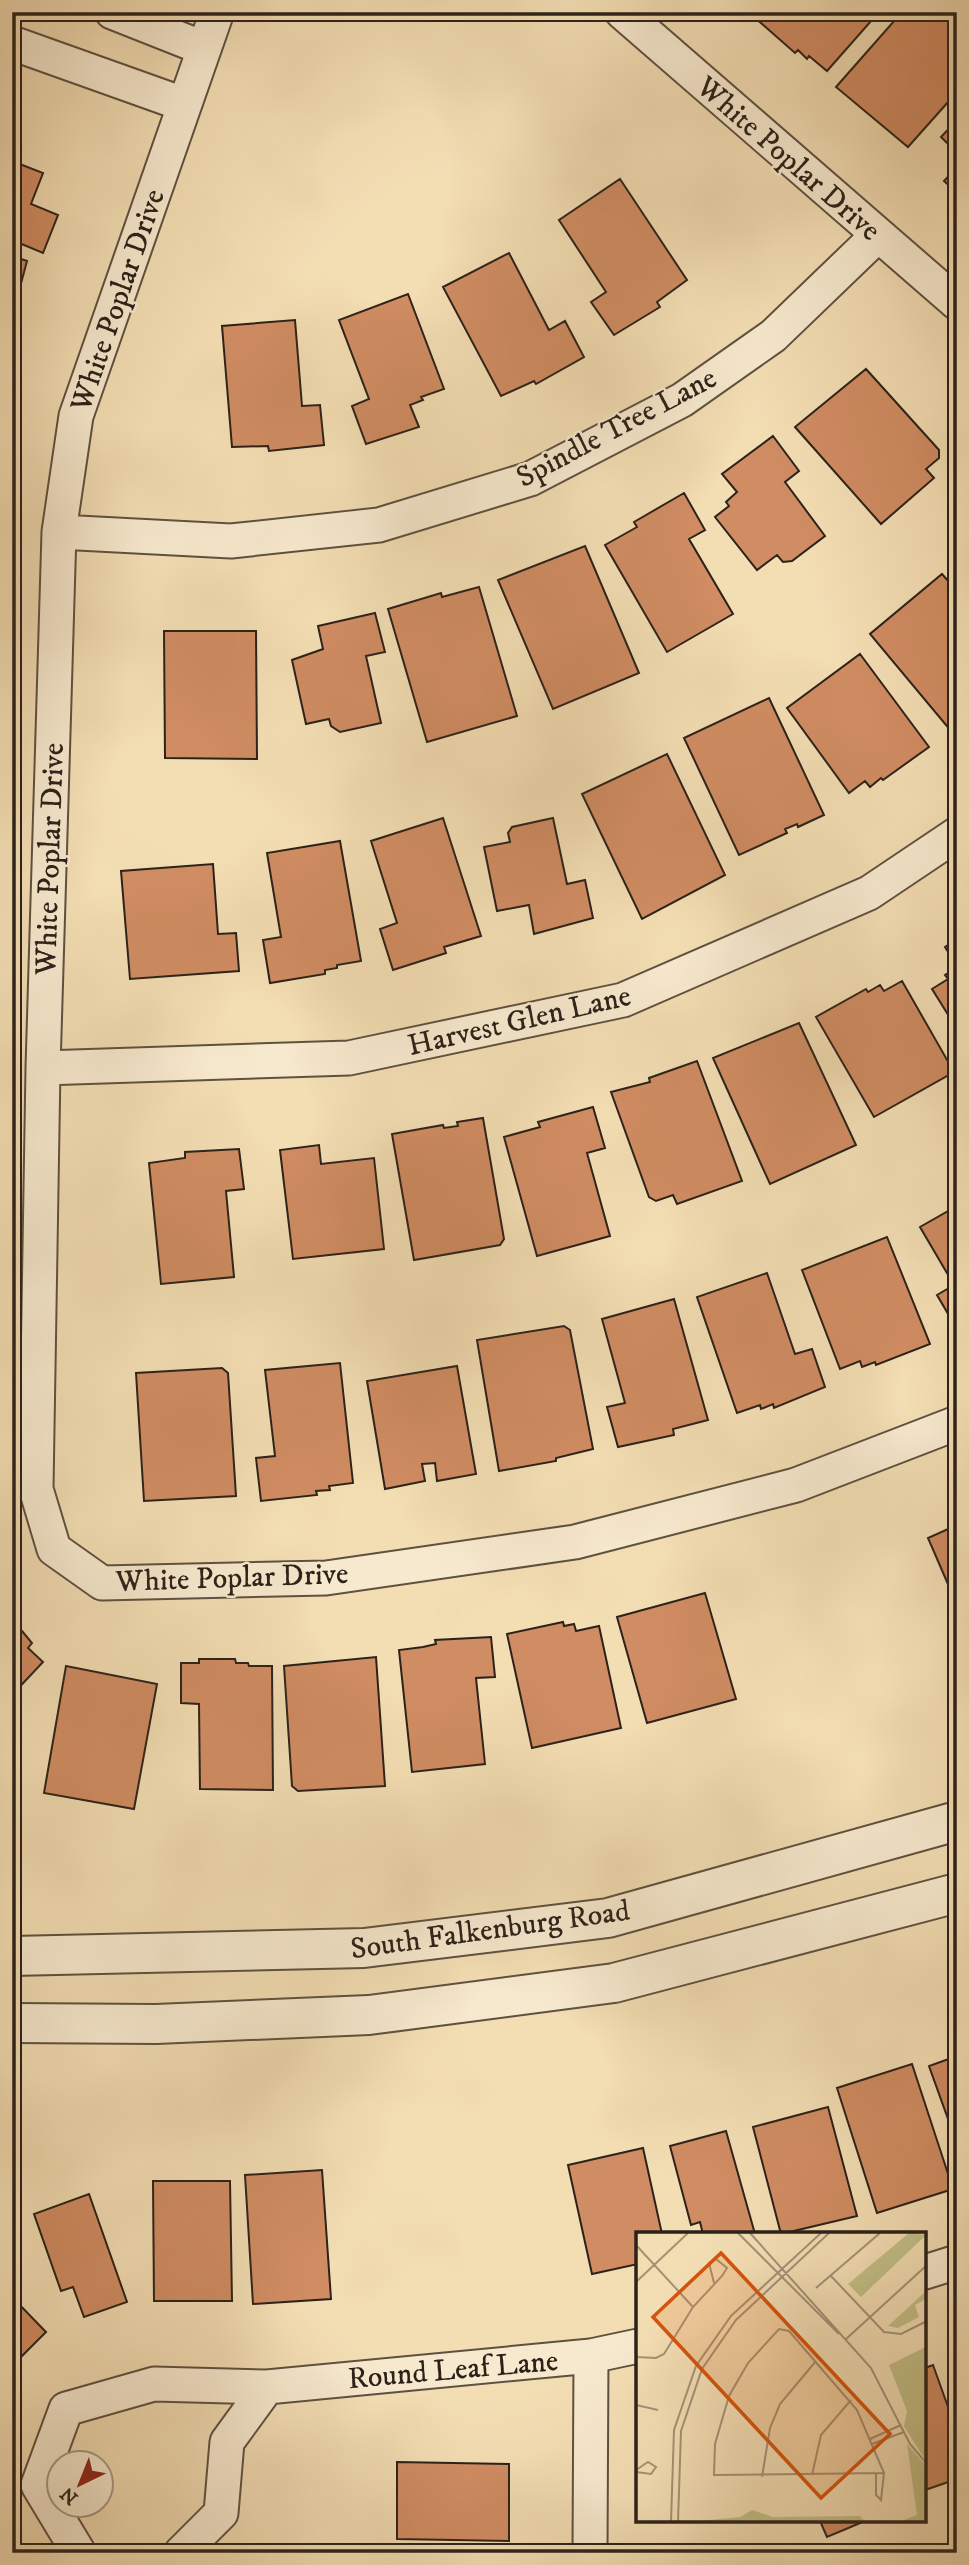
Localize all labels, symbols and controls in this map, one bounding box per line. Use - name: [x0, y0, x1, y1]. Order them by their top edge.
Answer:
- street label: White Poplar Drive: [687, 68, 888, 249]
- street label: White Poplar Drive: [63, 184, 174, 417]
- street label: Spindle Tree Lane: [510, 360, 723, 497]
- street label: White Poplar Drive: [28, 742, 73, 977]
- street label: Harvest Glen Lane: [404, 978, 635, 1065]
- street label: White Poplar Drive: [114, 1556, 349, 1601]
- street label: South Falkenburg Road: [348, 1893, 632, 1968]
- inset map: [636, 2232, 927, 2523]
- street label: Round Leaf Lane: [346, 2343, 560, 2398]
- north arrow: [46, 2450, 116, 2520]
- text: N: [56, 2481, 83, 2509]

